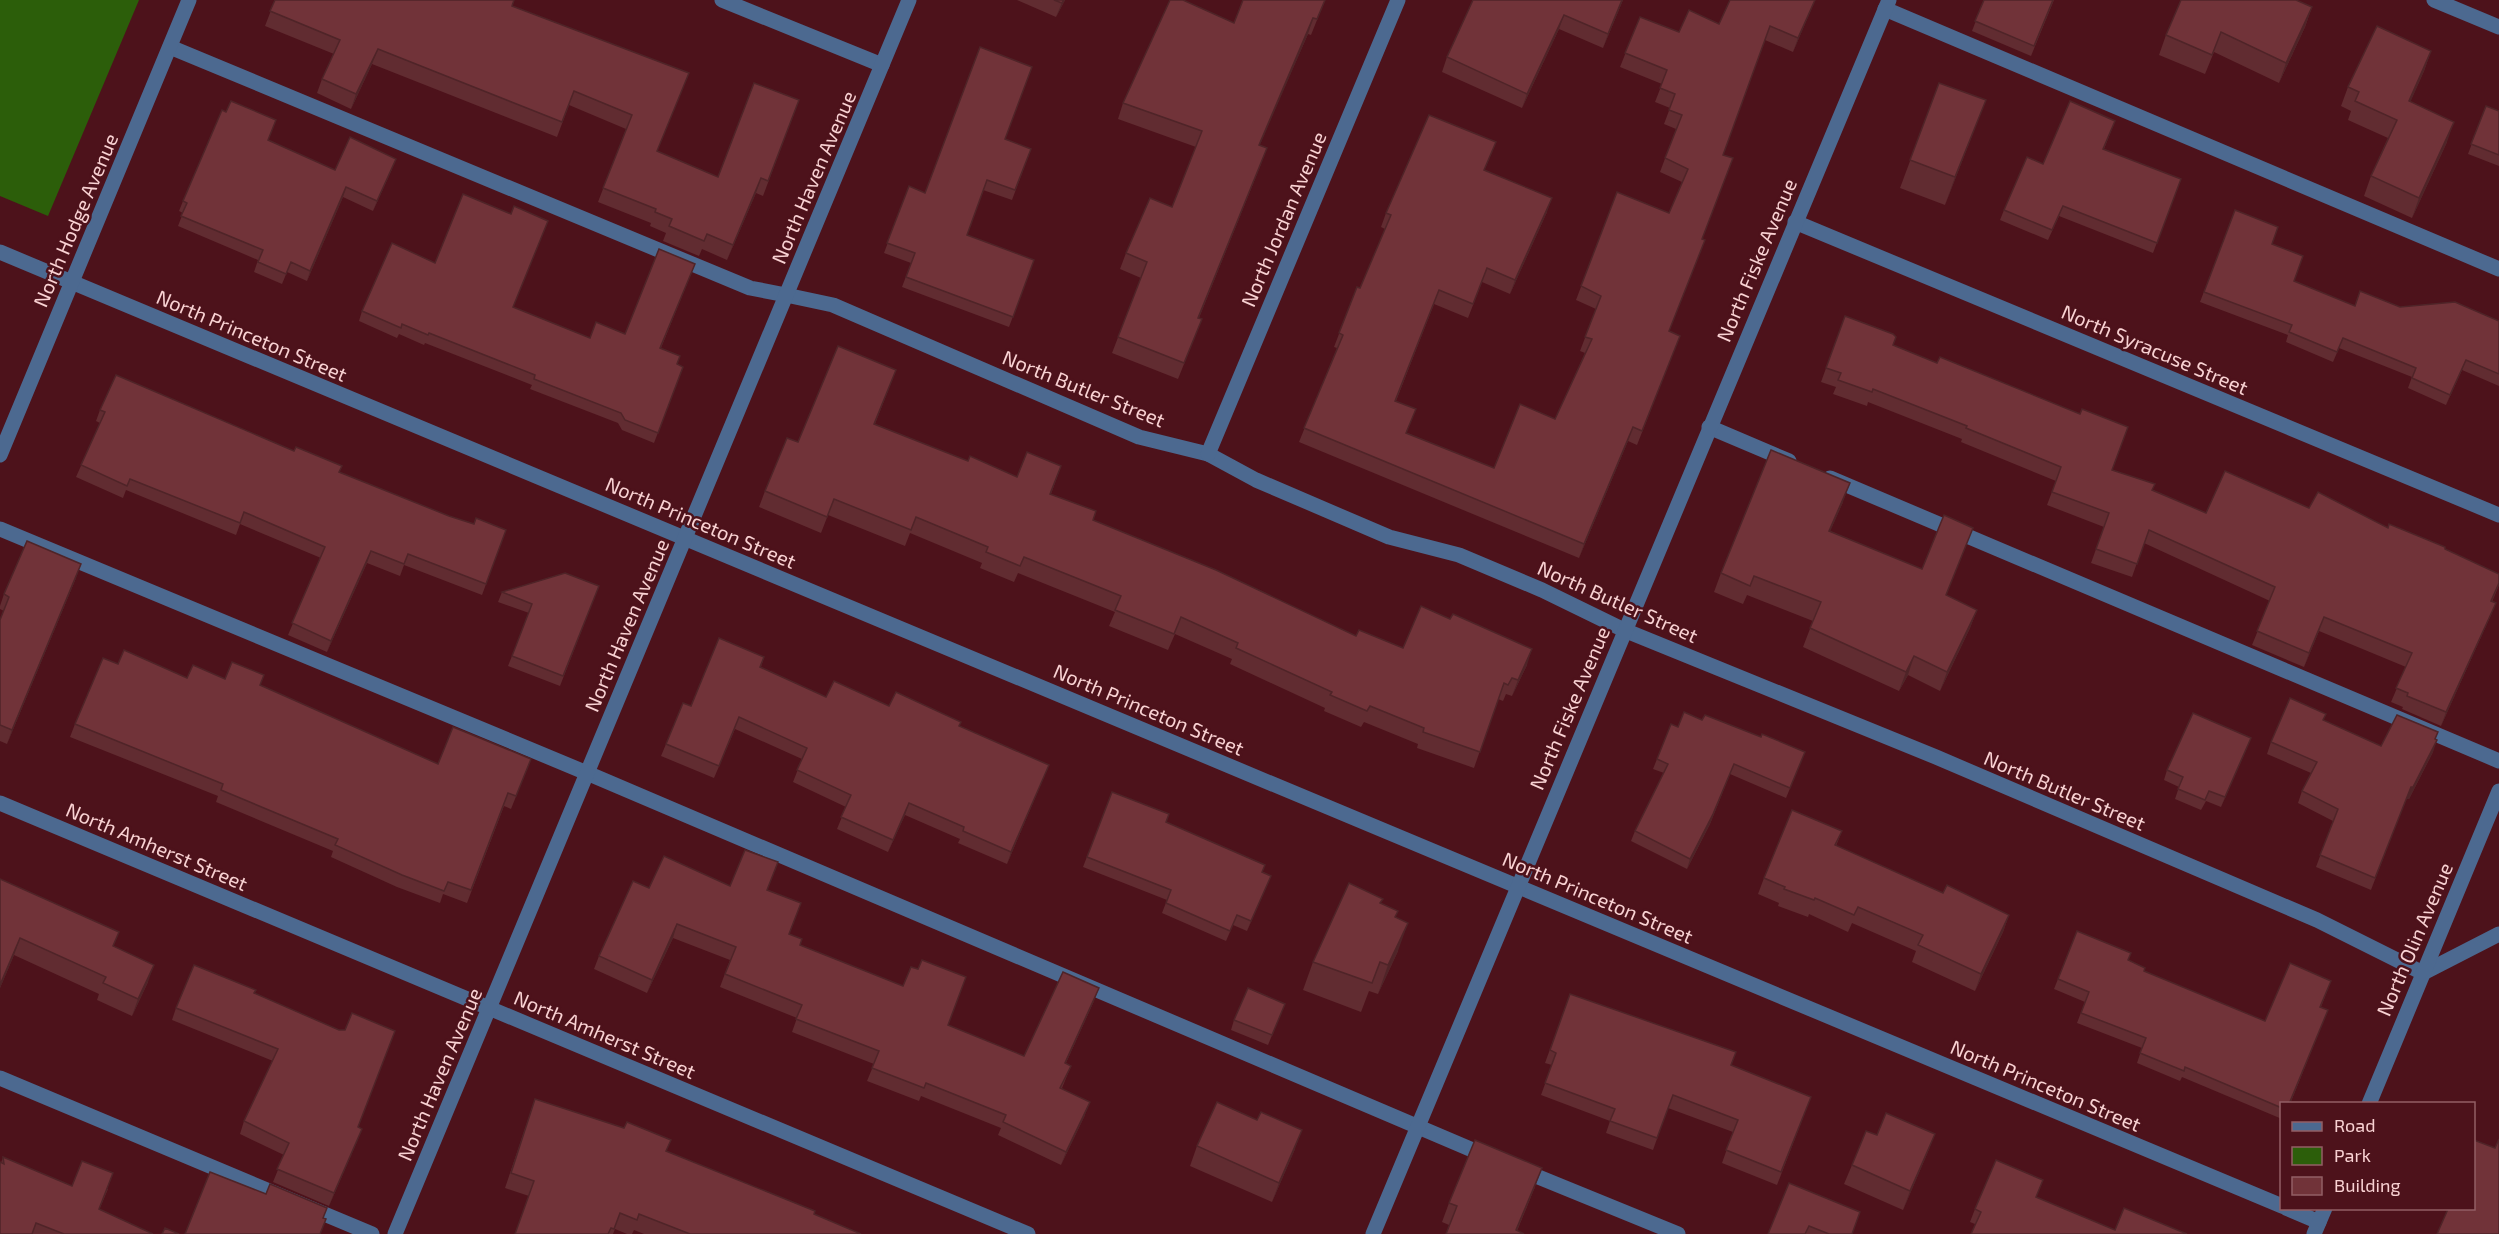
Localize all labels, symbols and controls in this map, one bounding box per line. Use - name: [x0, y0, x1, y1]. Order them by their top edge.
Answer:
- street label: North Haven Avenue: [766, 87, 860, 267]
- street label: North Jordan Avenue: [1235, 128, 1331, 310]
- street label: North Hodge Avenue: [28, 130, 122, 310]
- street label: North Fiske Avenue: [1711, 175, 1801, 345]
- street label: North Princeton Street: [153, 284, 351, 386]
- street label: North Syracuse Street: [2058, 299, 2252, 399]
- street label: North Butler Street: [999, 344, 1169, 432]
- street label: North Princeton Street: [602, 471, 800, 573]
- street label: North Haven Avenue: [579, 535, 673, 715]
- street label: North Butler Street: [1534, 555, 1702, 647]
- street label: North Fiske Avenue: [1524, 623, 1614, 793]
- street label: North Princeton Street: [1050, 658, 1248, 760]
- street label: North Butler Street: [1981, 745, 2150, 835]
- street label: North Amherst Street: [63, 797, 252, 895]
- street label: North Princeton Street: [1499, 846, 1697, 948]
- street label: North Olin Avenue: [2371, 859, 2457, 1019]
- street label: North Haven Avenue: [392, 984, 486, 1164]
- street label: North Amherst Street: [511, 985, 700, 1083]
- street label: North Princeton Street: [1947, 1034, 2145, 1136]
- legend: [2280, 1102, 2475, 1210]
- text: Road: [2334, 1114, 2375, 1136]
- text: Park: [2334, 1144, 2371, 1166]
- text: Building: [2334, 1174, 2401, 1196]

